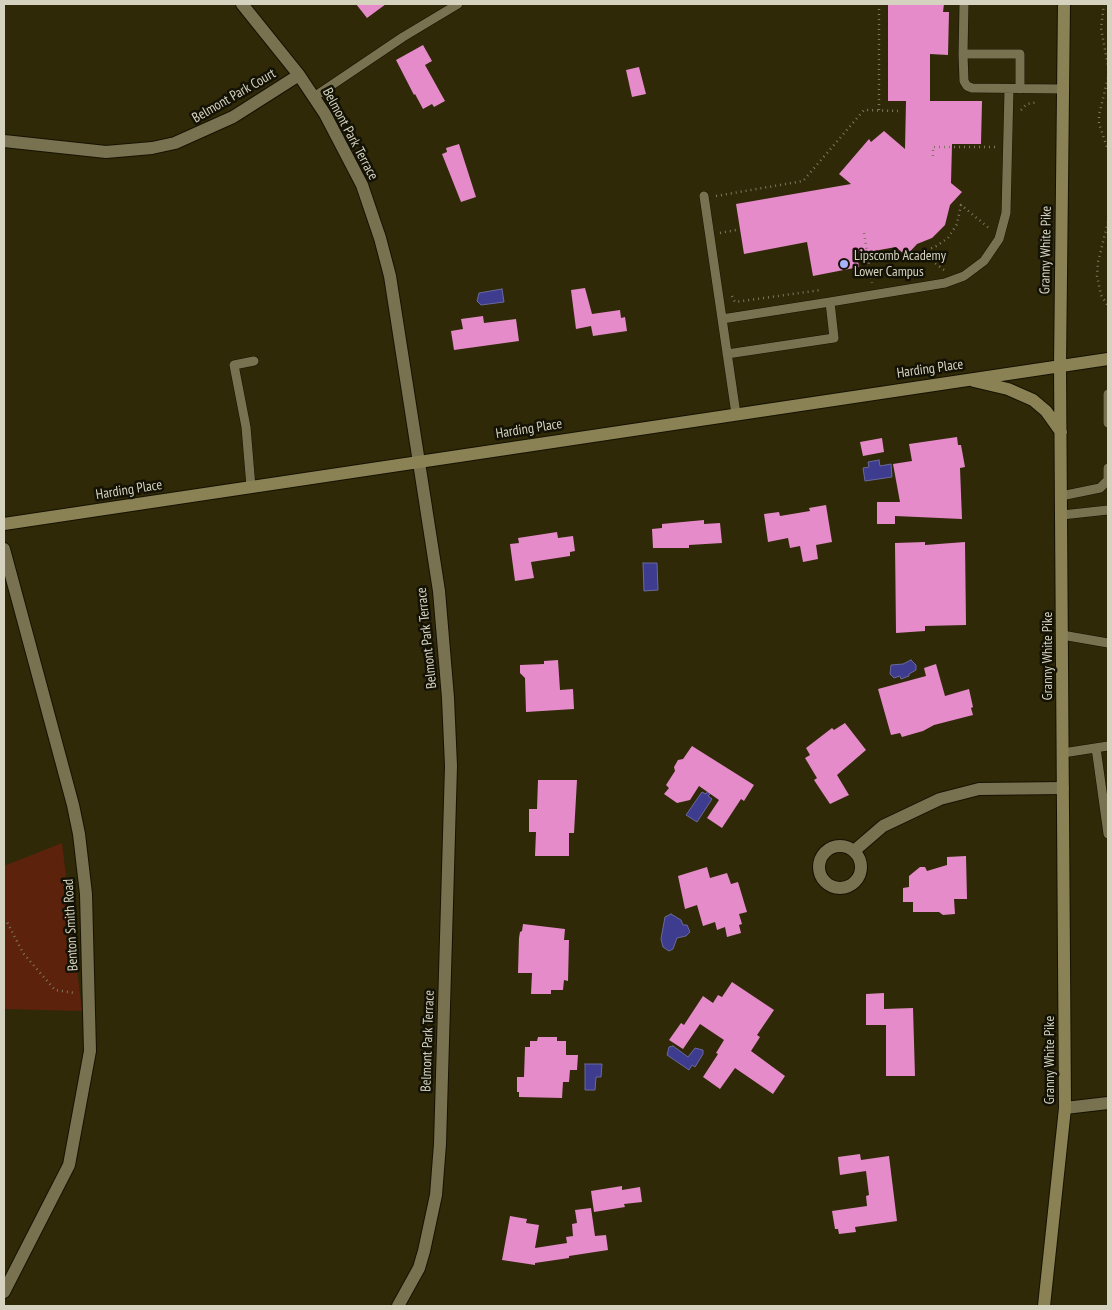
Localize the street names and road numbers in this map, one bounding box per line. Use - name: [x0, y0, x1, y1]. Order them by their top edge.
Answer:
- street label: Belmont Park Court: [189, 65, 279, 127]
- street label: Belmont Park Terrace: [319, 85, 381, 183]
- street label: Granny White Pike: [1037, 206, 1055, 294]
- street label: Harding Place: [896, 356, 964, 382]
- street label: Harding Place: [495, 415, 563, 443]
- street label: Harding Place: [95, 476, 163, 504]
- street label: Belmont Park Terrace: [413, 586, 441, 690]
- street label: Granny White Pike: [1040, 612, 1056, 700]
- street label: Benton Smith Road: [60, 878, 82, 972]
- street label: Belmont Park Terrace: [418, 990, 438, 1092]
- street label: Granny White Pike: [1042, 1016, 1058, 1104]

